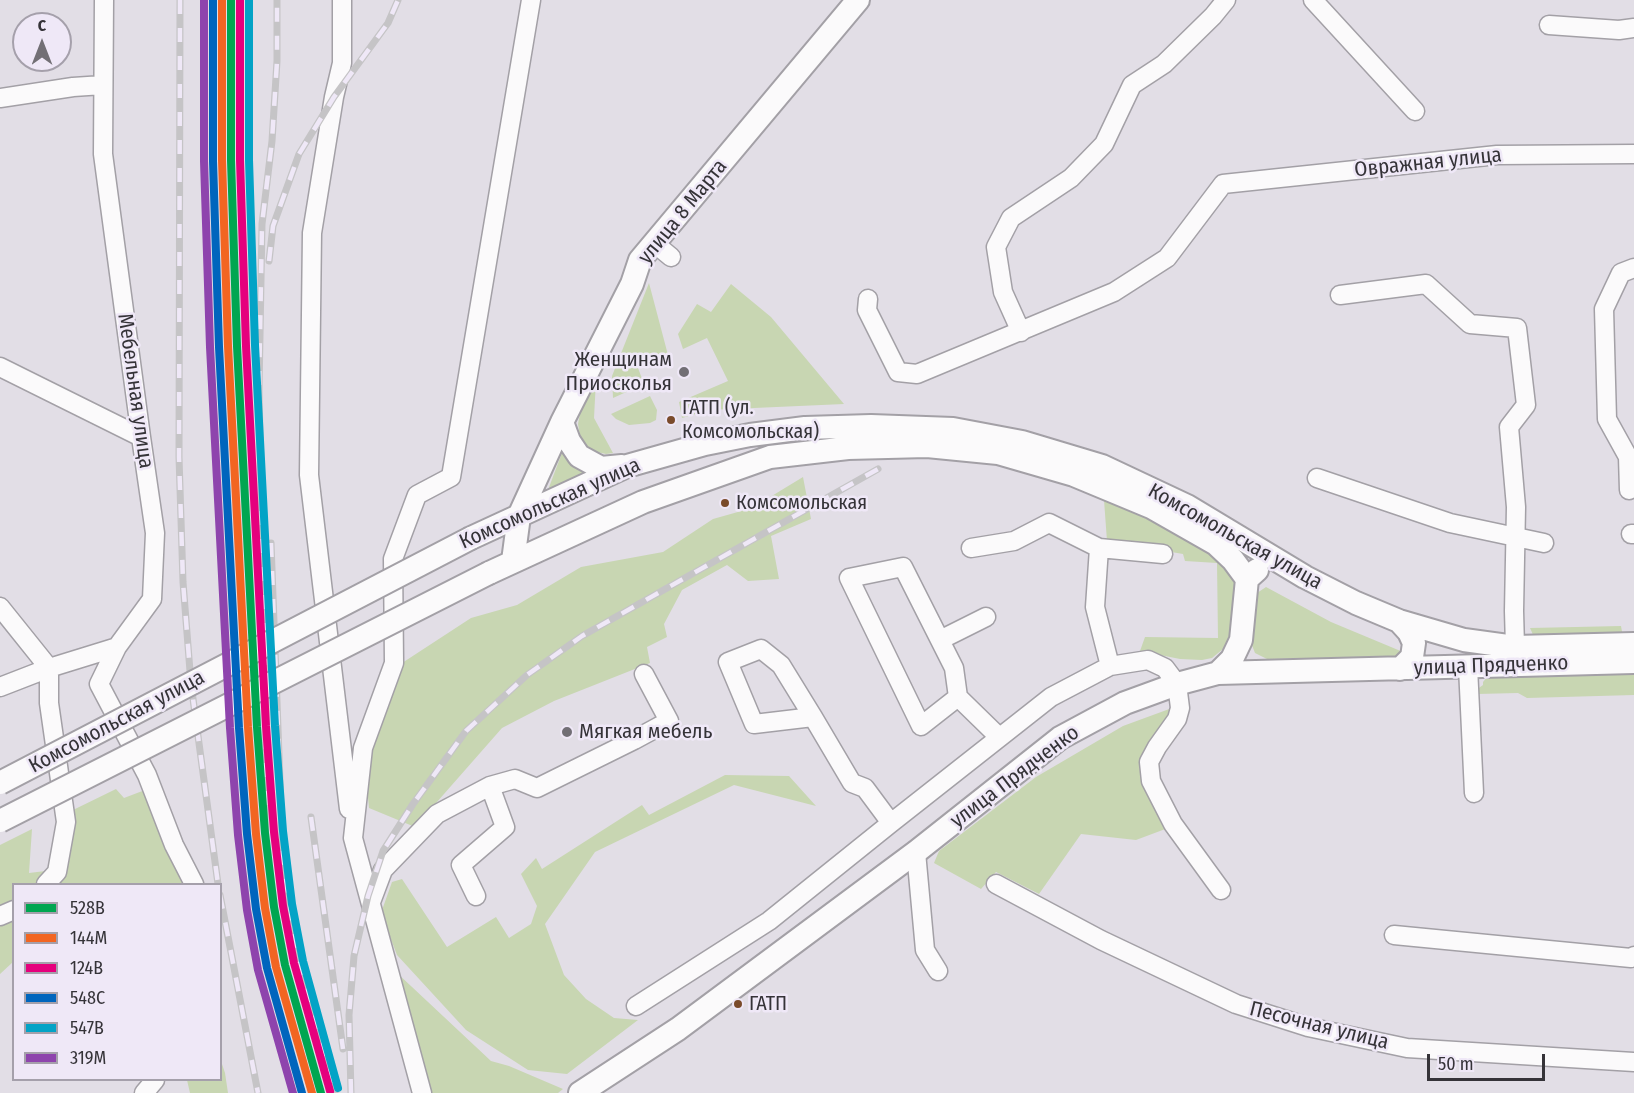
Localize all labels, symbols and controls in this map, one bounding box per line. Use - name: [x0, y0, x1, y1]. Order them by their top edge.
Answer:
- north arrow: [12, 12, 72, 72]
- text: С: [38, 16, 46, 35]
- street label: Овражная улица: [1353, 143, 1503, 183]
- street label: улица 8 Марта: [633, 155, 733, 269]
- street label: Мебельная улица: [112, 312, 158, 470]
- place label: Женщинам Приосколья: [565, 347, 672, 397]
- marker: Женщинам Приосколья: [677, 365, 691, 379]
- place label: ГАТП (ул. Комсомольская): [682, 396, 819, 443]
- marker: ГАТП (ул. Комсомольская): [665, 414, 677, 426]
- street label: Комсомольская улица: [456, 453, 644, 555]
- street label: Комсомольская улица: [1144, 479, 1326, 595]
- place label: Комсомольская: [736, 491, 867, 515]
- marker: Комсомольская: [719, 497, 731, 509]
- street label: улица Прядченко: [1413, 651, 1569, 681]
- street label: Комсомольская улица: [25, 665, 209, 779]
- place label: Мягкая мебель: [579, 719, 712, 745]
- street label: улица Прядченко: [946, 720, 1084, 834]
- marker: Мягкая мебель: [560, 725, 574, 739]
- legend: [12, 883, 222, 1081]
- text: 528В: [70, 897, 105, 919]
- text: 144М: [70, 927, 107, 949]
- text: 124В: [70, 957, 103, 979]
- text: 548С: [70, 987, 105, 1009]
- place label: ГАТП: [749, 992, 787, 1016]
- street label: Песочная улица: [1247, 997, 1391, 1055]
- marker: ГАТП: [732, 998, 744, 1010]
- text: 547В: [70, 1017, 104, 1039]
- scale bar: [1430, 1042, 1548, 1080]
- text: 319М: [70, 1047, 106, 1069]
- text: 50 m: [1438, 1053, 1474, 1075]

